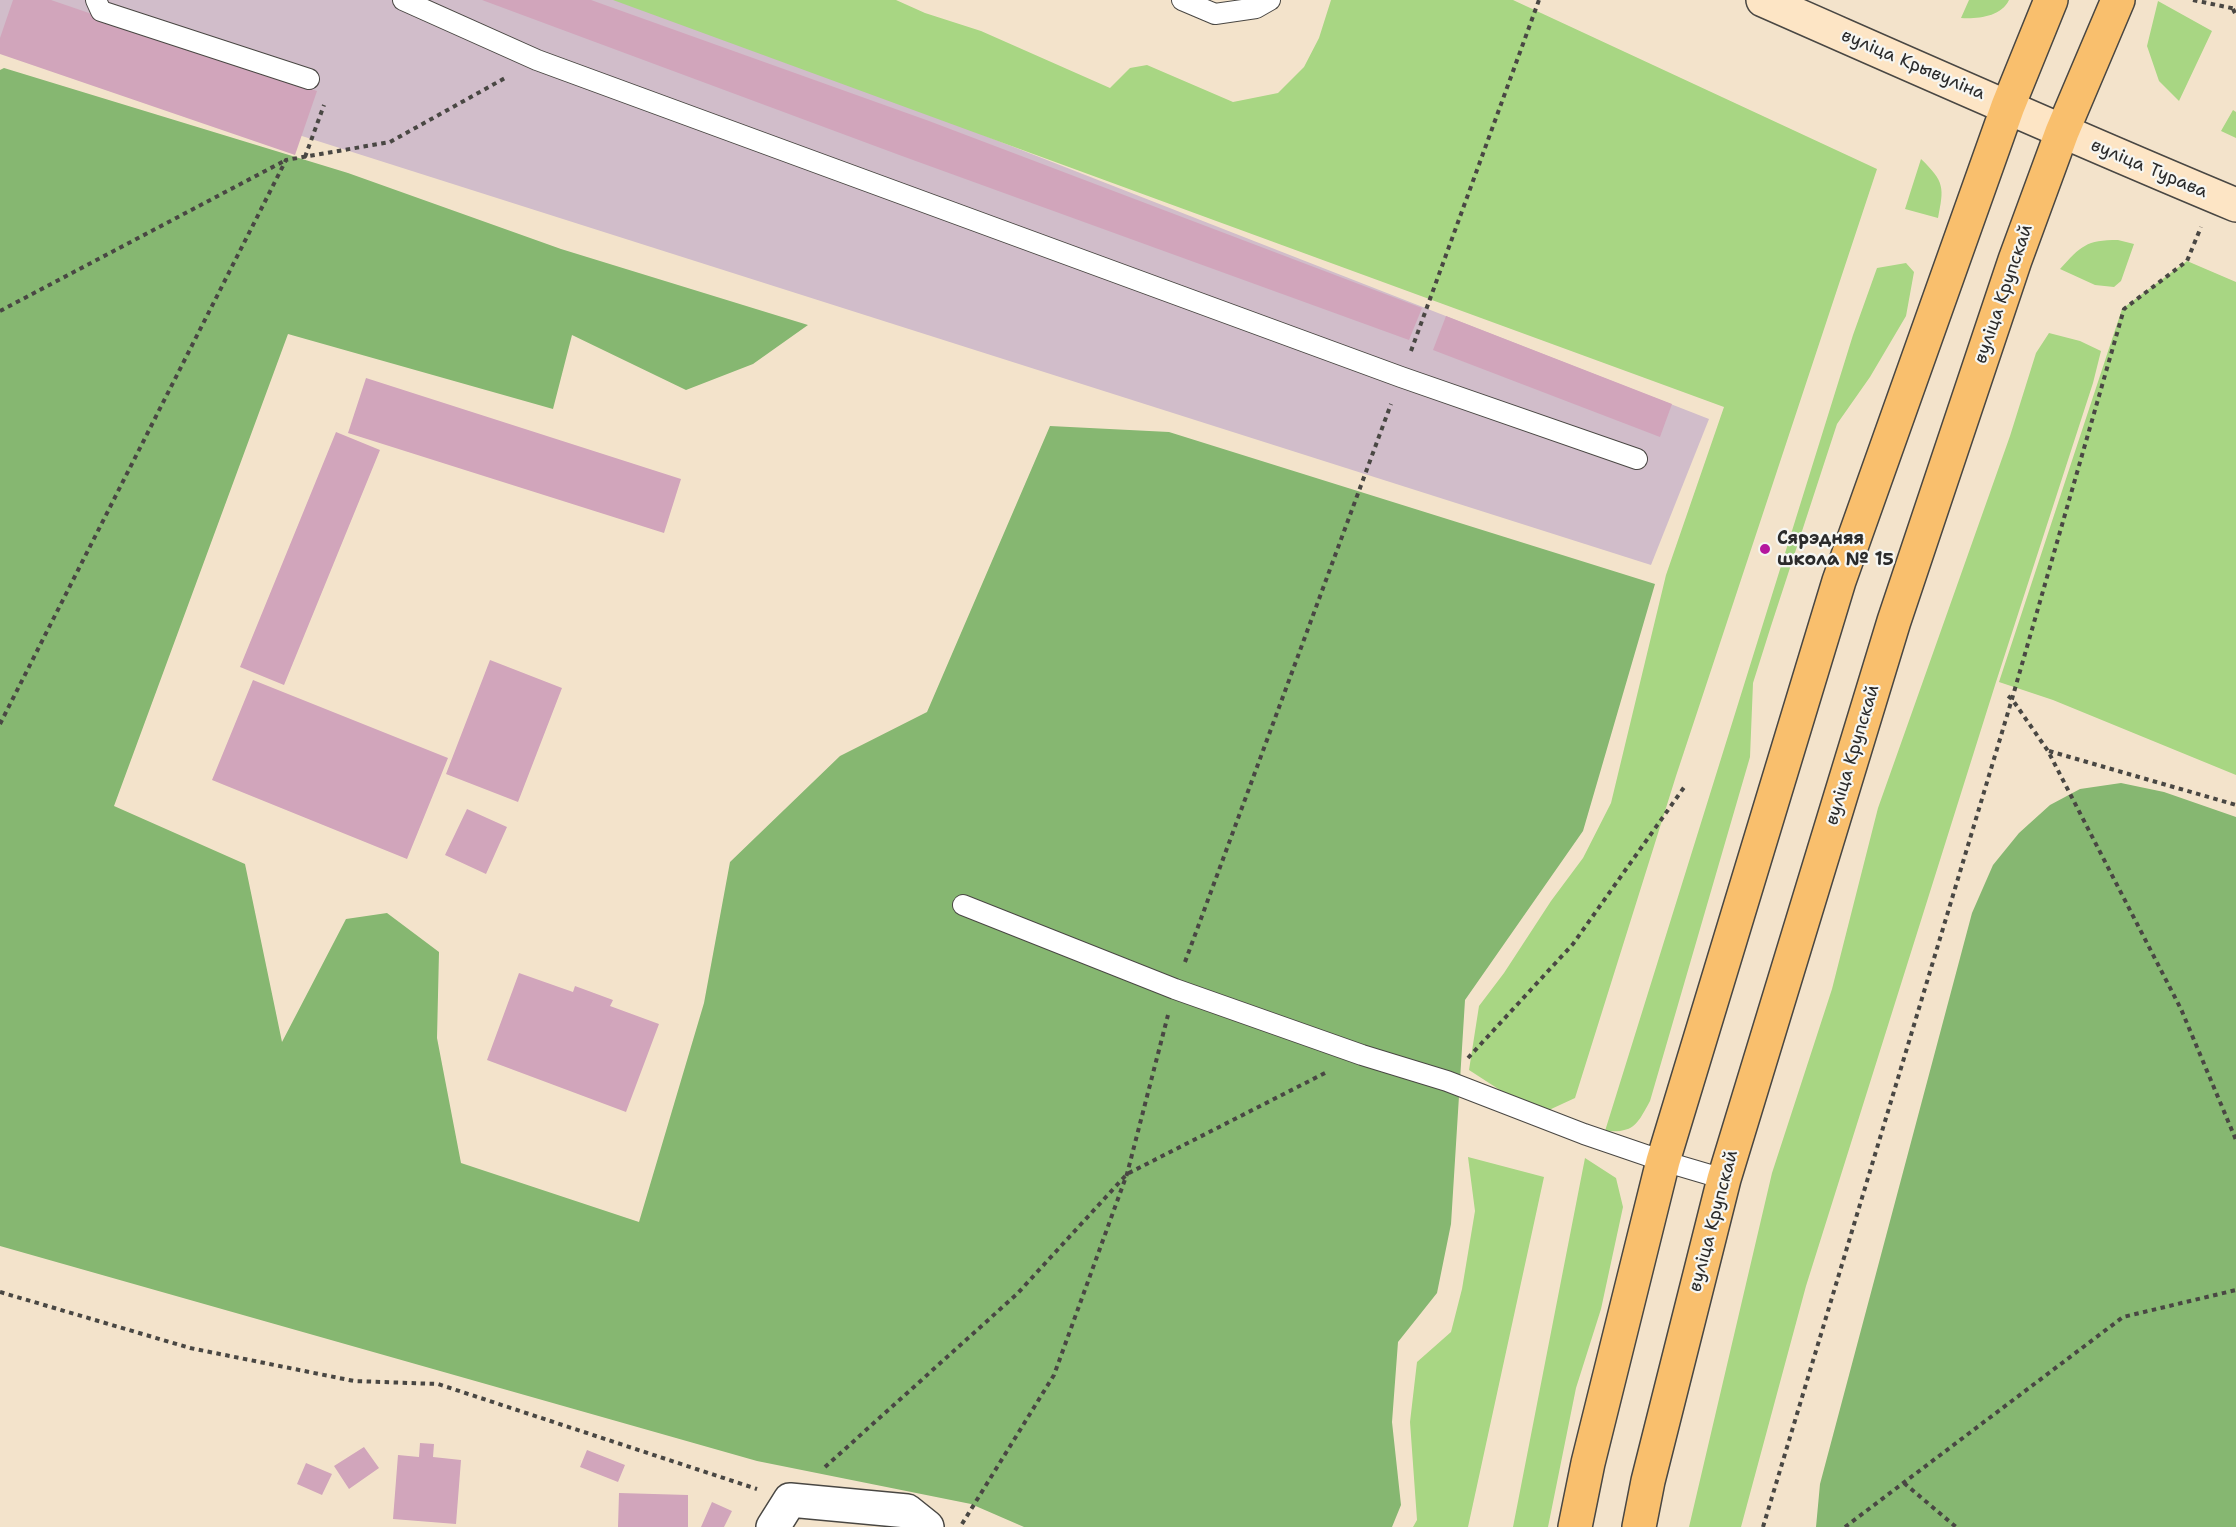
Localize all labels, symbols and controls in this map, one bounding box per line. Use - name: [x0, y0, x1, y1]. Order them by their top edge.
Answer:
- street label: вуліца Крывуліна: [1838, 25, 1988, 105]
- street label: вуліца Турава: [2087, 135, 2211, 203]
- street label: вуліца Крупскай: [1970, 222, 2038, 366]
- place label: Сярэдняя школа № 15: [1777, 528, 1894, 570]
- marker: Сярэдняя школа № 15: [1758, 542, 1772, 556]
- street label: вуліца Крупскай: [1821, 682, 1885, 828]
- street label: вуліца Крупскай: [1685, 1148, 1743, 1294]

